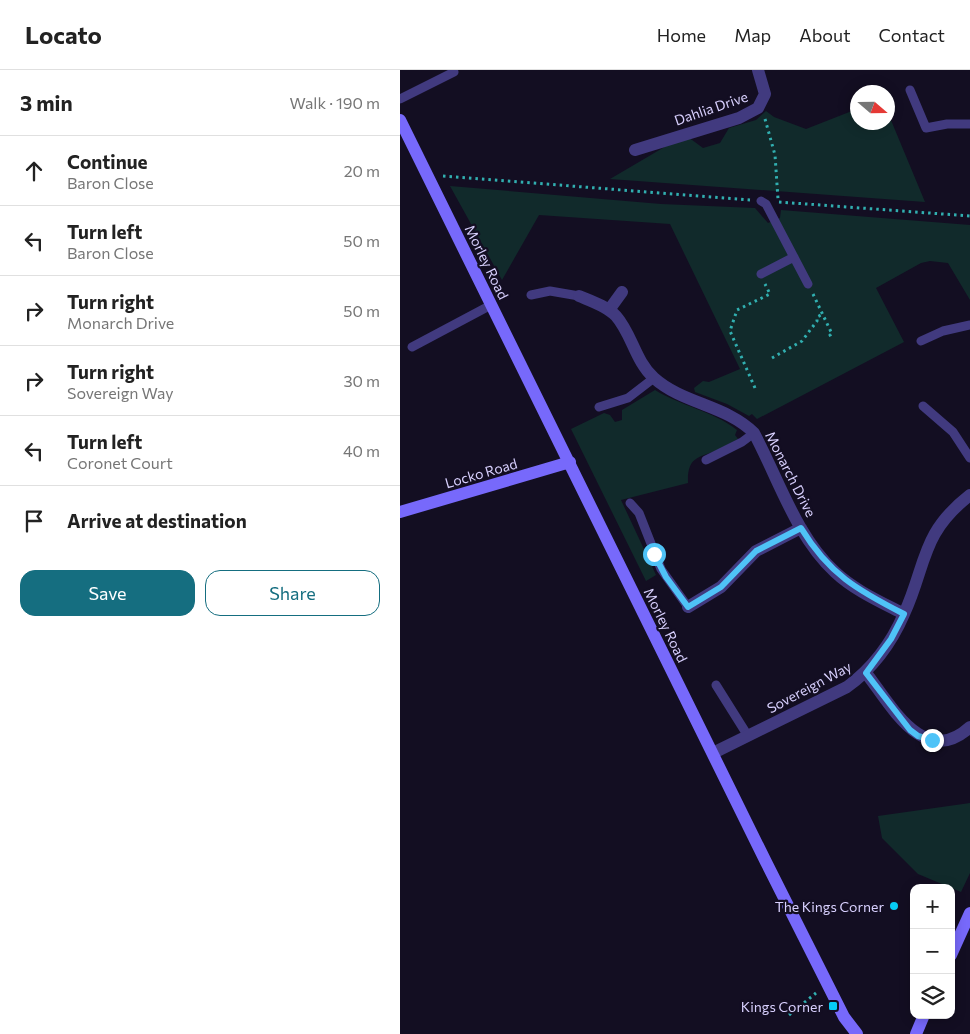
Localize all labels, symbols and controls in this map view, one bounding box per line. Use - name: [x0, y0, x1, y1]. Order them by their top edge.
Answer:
- text: Locato: [25, 20, 102, 49]
- text: Home: [657, 24, 706, 46]
- text: Map: [734, 24, 771, 46]
- text: About: [799, 24, 851, 46]
- text: Contact: [879, 24, 945, 46]
- north arrow: [850, 85, 895, 130]
- street label: Dahlia Drive: [672, 87, 750, 129]
- text: 3 min: [20, 90, 73, 115]
- text: Walk · 190 m: [290, 93, 380, 112]
- text: Continue: [67, 150, 147, 173]
- icon: ahead: [20, 157, 48, 185]
- text: 20 m: [344, 161, 380, 180]
- text: Baron Close: [67, 173, 154, 192]
- text: Turn left: [67, 220, 142, 243]
- street label: Morley Road: [462, 222, 512, 302]
- icon: left: [20, 227, 48, 255]
- text: 50 m: [343, 231, 380, 250]
- text: Baron Close: [67, 243, 154, 262]
- text: Turn right: [67, 290, 154, 313]
- icon: right: [20, 297, 48, 325]
- text: 50 m: [343, 301, 380, 320]
- text: Monarch Drive: [67, 313, 174, 332]
- text: Turn right: [67, 360, 154, 383]
- icon: right: [20, 367, 48, 395]
- text: 30 m: [343, 371, 380, 390]
- text: Sovereign Way: [67, 383, 174, 402]
- street label: Monarch Drive: [762, 428, 820, 520]
- text: Turn left: [67, 430, 142, 453]
- icon: left: [20, 437, 48, 465]
- text: 40 m: [343, 441, 380, 460]
- text: Coronet Court: [67, 453, 173, 472]
- street label: Locko Road: [443, 455, 519, 491]
- icon: arrive: [20, 507, 48, 535]
- text: Arrive at destination: [67, 509, 247, 532]
- route start: [643, 543, 666, 566]
- button: Save: [20, 570, 195, 616]
- button: Share: [205, 570, 380, 616]
- street label: Morley Road: [641, 585, 691, 665]
- street label: Sovereign Way: [764, 658, 854, 716]
- route end: [921, 729, 944, 752]
- map controls: [910, 884, 955, 1019]
- button: +: [910, 884, 955, 929]
- place label: The Kings Corner: [775, 898, 884, 915]
- marker: The Kings Corner: [888, 900, 900, 912]
- button: −: [910, 929, 955, 974]
- button: layers: [910, 974, 955, 1019]
- place label: Kings Corner: [741, 998, 823, 1015]
- marker: Kings Corner: [827, 1000, 839, 1012]

